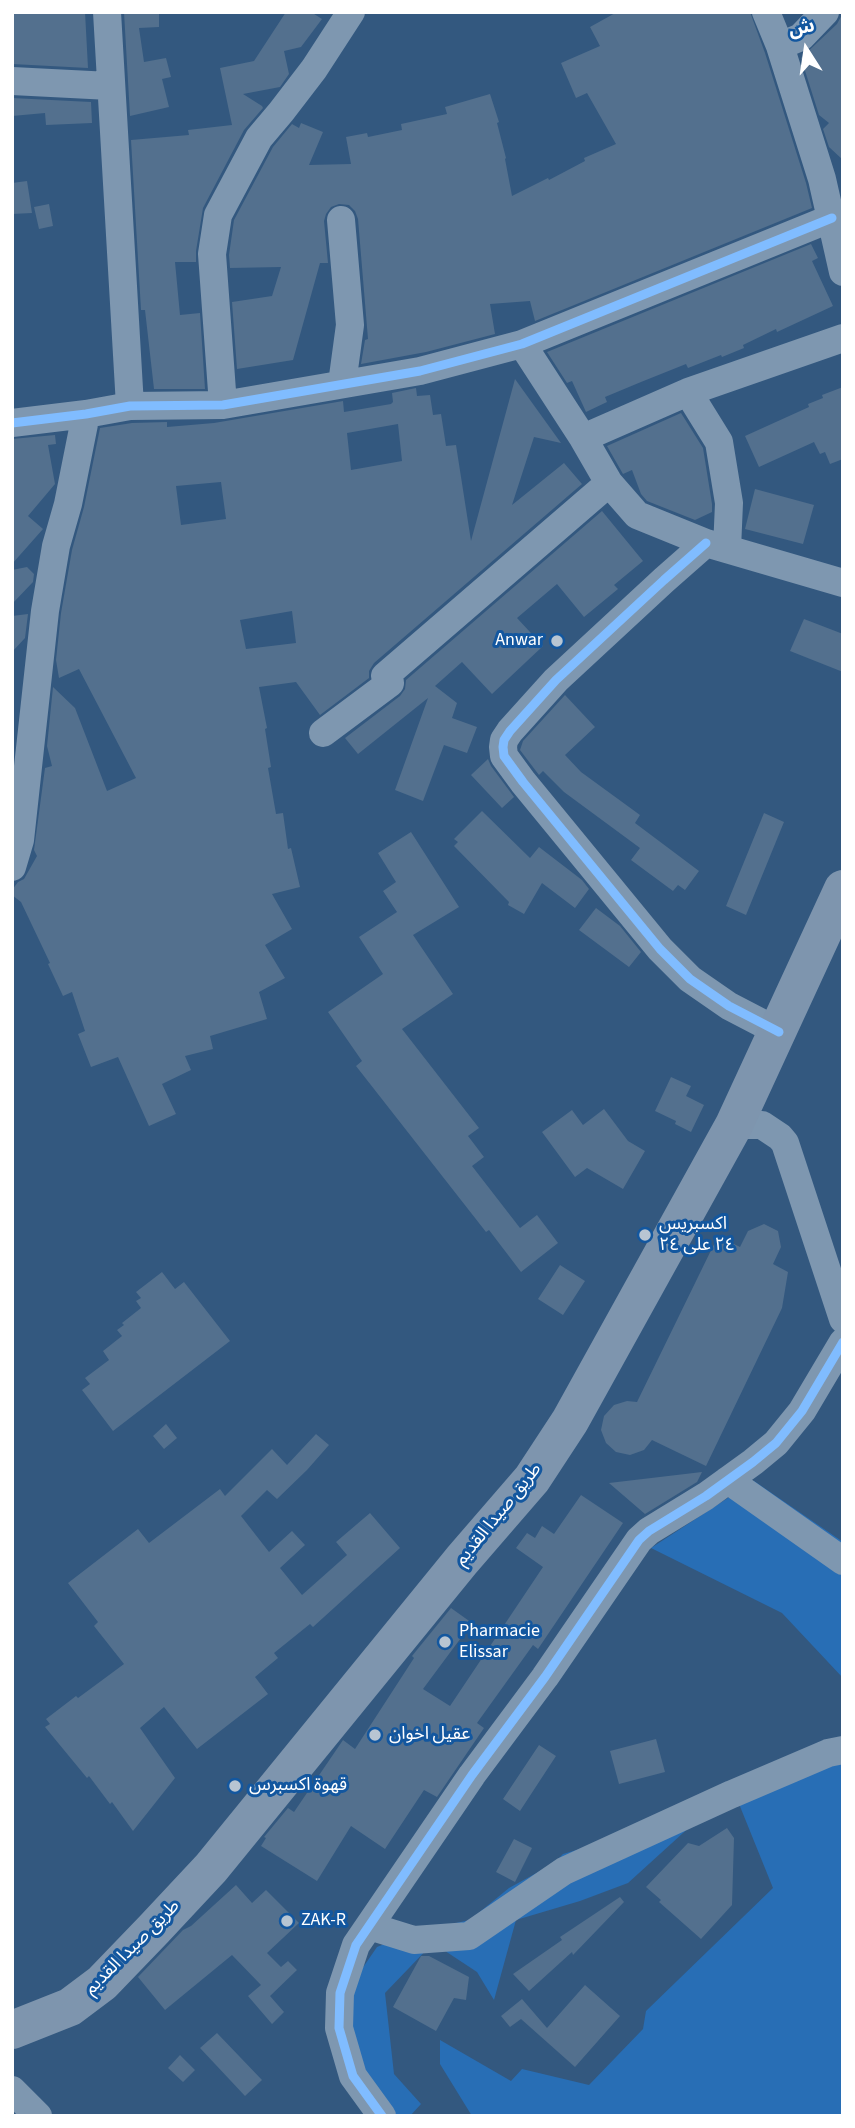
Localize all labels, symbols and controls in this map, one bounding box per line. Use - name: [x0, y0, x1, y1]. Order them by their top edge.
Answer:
- text: ش: [786, 12, 817, 44]
- north arrow: [771, 14, 841, 84]
- place label: Anwar: [495, 630, 543, 652]
- marker: Anwar: [549, 633, 565, 649]
- place label: اكسبريس ٢٤ على ٢٤: [659, 1214, 735, 1256]
- marker: اكسبريس ٢٤ على ٢٤: [637, 1227, 653, 1243]
- street label: طريق صيدا القديم: [451, 1459, 547, 1571]
- place label: Pharmacie Elissar: [459, 1621, 540, 1664]
- marker: Pharmacie Elissar: [437, 1634, 453, 1650]
- place label: عقيل اخوان: [389, 1724, 470, 1746]
- marker: عقيل اخوان: [367, 1727, 383, 1743]
- place label: قهوة اكسبرس: [249, 1775, 347, 1797]
- marker: قهوة اكسبرس: [227, 1778, 243, 1794]
- street label: طريق صيدا القديم: [81, 1896, 185, 2000]
- place label: ZAK-R: [301, 1910, 346, 1932]
- marker: ZAK-R: [279, 1913, 295, 1929]

